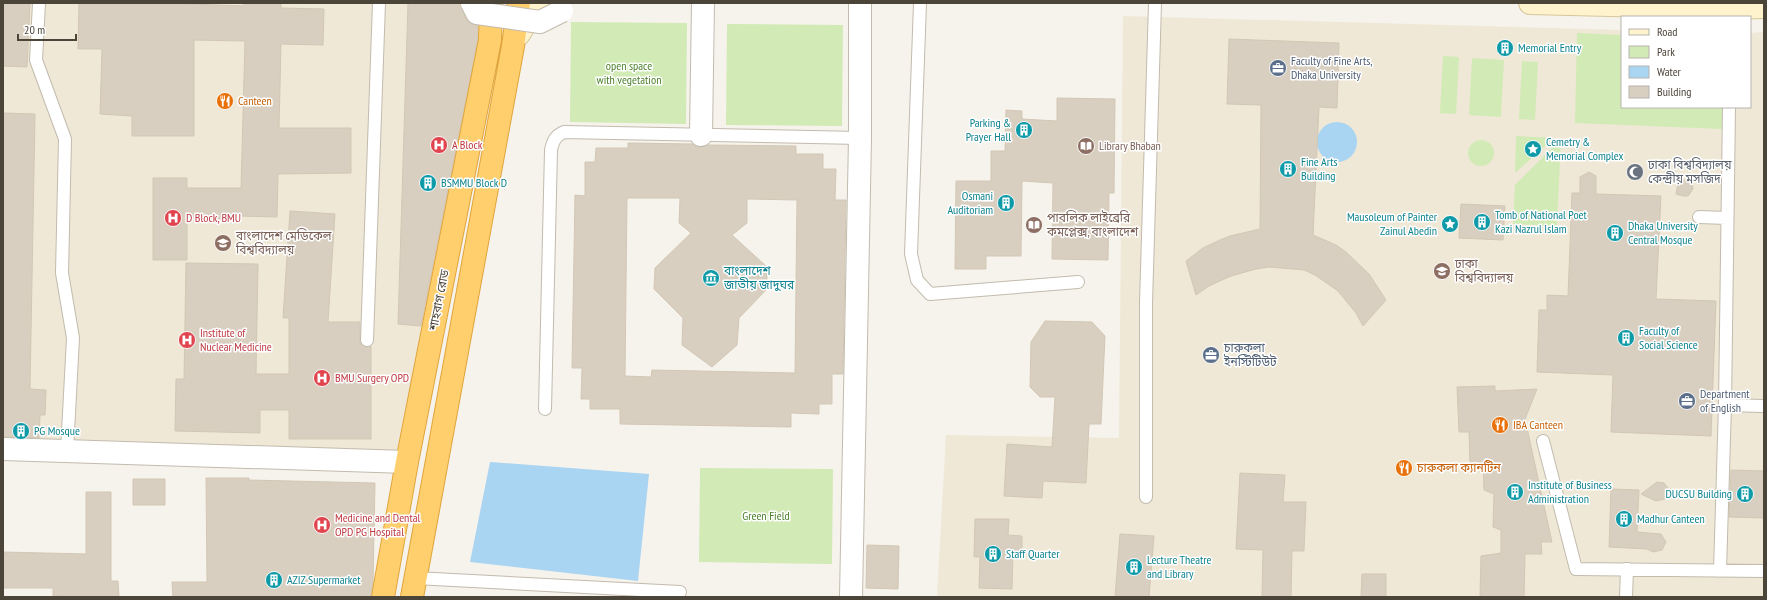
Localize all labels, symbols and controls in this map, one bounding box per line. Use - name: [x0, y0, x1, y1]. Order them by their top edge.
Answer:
- scale bar: [18, 16, 76, 42]
- legend: [1621, 16, 1751, 108]
- text: 20 m: [24, 22, 45, 37]
- text: Road: [1657, 24, 1677, 39]
- building icon: Memorial Entry: [1495, 38, 1515, 58]
- place label: Memorial Entry: [1518, 40, 1582, 55]
- text: Park: [1657, 44, 1675, 59]
- place label: Faculty of Fine Arts, Dhaka University: [1291, 53, 1373, 82]
- park label: open space with vegetation: [597, 58, 661, 87]
- office icon: Faculty of Fine Arts, Dhaka University: [1268, 58, 1288, 78]
- text: Water: [1657, 64, 1682, 79]
- text: Building: [1657, 84, 1692, 99]
- restaurant icon: Canteen: [215, 91, 235, 111]
- place label: Canteen: [238, 93, 272, 108]
- place label: Parking & Prayer Hall: [966, 115, 1011, 144]
- building icon: Parking & Prayer Hall: [1014, 120, 1034, 140]
- place label: Cemetry & Memorial Complex: [1546, 134, 1624, 163]
- hospital icon: A Block: [429, 135, 449, 155]
- library icon: Library Bhaban: [1076, 136, 1096, 156]
- place label: A Block: [452, 137, 483, 152]
- place label: Library Bhaban: [1099, 138, 1161, 153]
- place icon: Cemetry & Memorial Complex: [1523, 139, 1543, 159]
- place label: Fine Arts Building: [1301, 154, 1338, 183]
- place label: ঢাকা বিশ্ববিদ্যালয় কেন্দ্রীয় মসজিদ: [1647, 157, 1732, 186]
- building icon: Fine Arts Building: [1278, 159, 1298, 179]
- mosque icon: ঢাকা বিশ্ববিদ্যালয় কেন্দ্রীয় মসজিদ: [1625, 162, 1645, 182]
- building icon: BSMMU Block D: [418, 173, 438, 193]
- place label: BSMMU Block D: [441, 175, 507, 190]
- place label: Osmani Auditoriam: [947, 188, 993, 217]
- building icon: Osmani Auditoriam: [996, 193, 1016, 213]
- place label: Tomb of National Poet Kazi Nazrul Islam: [1495, 207, 1588, 236]
- hospital icon: D Block, BMU: [163, 208, 183, 228]
- place label: Mausoleum of Painter Zainul Abedin: [1347, 209, 1438, 238]
- place label: D Block, BMU: [186, 210, 241, 225]
- place label: পাবলিক লাইব্রেরি কমপ্লেক্স, বাংলাদেশ: [1046, 210, 1139, 239]
- building icon: Tomb of National Poet Kazi Nazrul Islam: [1472, 212, 1492, 232]
- place icon: Mausoleum of Painter Zainul Abedin: [1440, 214, 1460, 234]
- library icon: পাবলিক লাইব্রেরি কমপ্লেক্স, বাংলাদেশ: [1024, 215, 1044, 235]
- place label: Dhaka University Central Mosque: [1628, 218, 1698, 247]
- building icon: Dhaka University Central Mosque: [1605, 223, 1625, 243]
- place label: বাংলাদেশ মেডিকেল বিশ্ববিদ্যালয়: [235, 228, 332, 257]
- school or university icon: বাংলাদেশ মেডিকেল বিশ্ববিদ্যালয়: [213, 233, 233, 253]
- place label: ঢাকা বিশ্ববিদ্যালয়: [1454, 256, 1514, 285]
- school or university icon: ঢাকা বিশ্ববিদ্যালয়: [1432, 261, 1452, 281]
- place label: বাংলাদেশ জাতীয় জাদুঘর: [723, 263, 795, 292]
- street label: শাহবাগ রোড: [425, 268, 452, 333]
- museum icon: বাংলাদেশ জাতীয় জাদুঘর: [701, 268, 721, 288]
- place label: Faculty of Social Science: [1639, 323, 1698, 352]
- place label: Institute of Nuclear Medicine: [200, 325, 272, 354]
- building icon: Faculty of Social Science: [1616, 328, 1636, 348]
- hospital icon: Institute of Nuclear Medicine: [177, 330, 197, 350]
- place label: চারুকলা ইনস্টিটিউট: [1223, 340, 1277, 369]
- office icon: চারুকলা ইনস্টিটিউট: [1201, 345, 1221, 365]
- hospital icon: BMU Surgery OPD: [312, 368, 332, 388]
- place label: BMU Surgery OPD: [335, 370, 409, 385]
- place label: Department of English: [1700, 386, 1750, 415]
- office icon: Department of English: [1677, 391, 1697, 411]
- restaurant icon: IBA Canteen: [1490, 415, 1510, 435]
- place label: IBA Canteen: [1513, 417, 1563, 432]
- building icon: PG Mosque: [11, 421, 31, 441]
- place label: PG Mosque: [34, 423, 80, 438]
- restaurant icon: চারুকলা ক্যানটিন: [1394, 458, 1414, 478]
- place label: চারুকলা ক্যানটিন: [1416, 460, 1501, 475]
- place label: Institute of Business Administration: [1528, 477, 1612, 506]
- building icon: Institute of Business Administration: [1505, 482, 1525, 502]
- building icon: DUCSU Building: [1735, 484, 1755, 504]
- place label: DUCSU Building: [1666, 486, 1732, 501]
- park label: Green Field: [742, 508, 790, 523]
- building icon: Madhur Canteen: [1614, 509, 1634, 529]
- place label: Medicine and Dental OPD PG Hospital: [335, 510, 420, 539]
- place label: Madhur Canteen: [1637, 511, 1705, 526]
- hospital icon: Medicine and Dental OPD PG Hospital: [312, 515, 332, 535]
- building icon: Staff Quarter: [983, 544, 1003, 564]
- place label: Staff Quarter: [1006, 546, 1060, 561]
- place label: Lecture Theatre and Library: [1147, 552, 1212, 581]
- building icon: Lecture Theatre and Library: [1124, 557, 1144, 577]
- building icon: AZIZ Supermarket: [264, 570, 284, 590]
- place label: AZIZ Supermarket: [287, 572, 361, 587]

